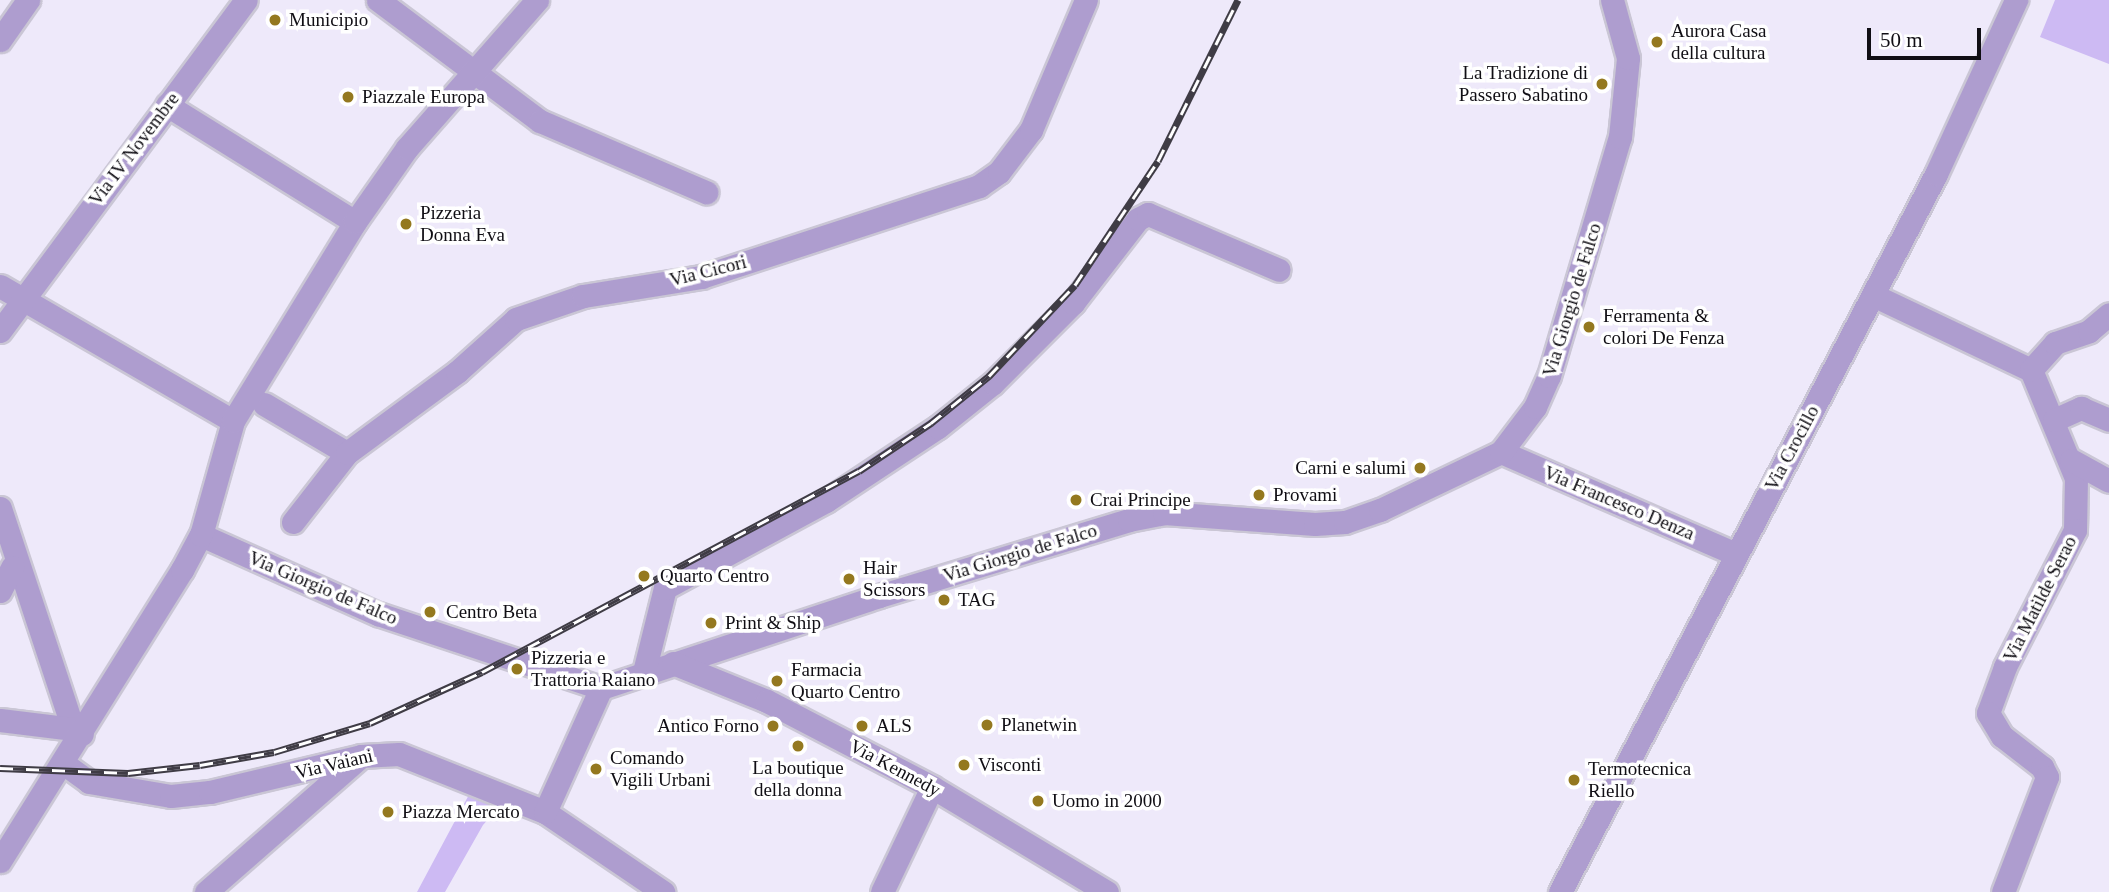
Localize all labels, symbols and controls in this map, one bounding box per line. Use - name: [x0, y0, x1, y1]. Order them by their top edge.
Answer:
- place label: Municipio: [289, 9, 368, 31]
- marker: Municipio: [267, 12, 283, 28]
- scale bar: [1871, 14, 1985, 58]
- place label: Aurora Casa della cultura: [1671, 20, 1766, 64]
- text: 50 m: [1880, 28, 1923, 52]
- marker: Aurora Casa della cultura: [1649, 34, 1665, 50]
- place label: La Tradizione di Passero Sabatino: [1459, 62, 1588, 106]
- marker: La Tradizione di Passero Sabatino: [1594, 76, 1610, 92]
- place label: Piazzale Europa: [362, 86, 485, 108]
- street label: Via IV Novembre: [84, 88, 184, 210]
- marker: Piazzale Europa: [340, 89, 356, 105]
- place label: Pizzeria Donna Eva: [420, 202, 505, 246]
- marker: Pizzeria Donna Eva: [398, 216, 414, 232]
- street label: Via Giorgio de Falco: [1538, 220, 1606, 380]
- street label: Via Cicori: [667, 250, 749, 292]
- place label: Ferramenta & colori De Fenza: [1603, 305, 1724, 349]
- marker: Ferramenta & colori De Fenza: [1581, 319, 1597, 335]
- street label: Via Crocillo: [1760, 401, 1824, 495]
- place label: Carni e salumi: [1295, 457, 1406, 479]
- marker: Carni e salumi: [1412, 460, 1428, 476]
- street label: Via Francesco Denza: [1540, 461, 1698, 545]
- place label: Provami: [1273, 484, 1337, 506]
- marker: Provami: [1251, 487, 1267, 503]
- place label: Crai Principe: [1090, 489, 1191, 511]
- marker: Crai Principe: [1068, 492, 1084, 508]
- street label: Via Giorgio de Falco: [940, 519, 1100, 587]
- street label: Via Matilde Serao: [1998, 532, 2082, 666]
- street label: Via Giorgio de Falco: [245, 546, 401, 630]
- place label: Hair Scissors: [863, 557, 925, 601]
- place label: Quarto Centro: [660, 565, 769, 587]
- marker: Quarto Centro: [634, 566, 654, 586]
- marker: Hair Scissors: [841, 571, 857, 587]
- place label: TAG: [958, 589, 996, 611]
- marker: TAG: [936, 592, 952, 608]
- place label: Centro Beta: [446, 601, 537, 623]
- marker: Centro Beta: [420, 602, 440, 622]
- place label: Print & Ship: [725, 612, 821, 634]
- marker: Print & Ship: [703, 615, 719, 631]
- place label: Pizzeria e Trattoria Raiano: [531, 647, 655, 691]
- place label: Farmacia Quarto Centro: [791, 659, 900, 703]
- marker: Pizzeria e Trattoria Raiano: [509, 661, 525, 677]
- marker: Farmacia Quarto Centro: [769, 673, 785, 689]
- place label: Planetwin: [1001, 714, 1077, 736]
- place label: Antico Forno: [657, 715, 759, 737]
- place label: ALS: [876, 715, 912, 737]
- marker: Planetwin: [979, 717, 995, 733]
- marker: Antico Forno: [765, 718, 781, 734]
- marker: ALS: [854, 718, 870, 734]
- street label: Via Kennedy: [846, 735, 944, 801]
- marker: La boutique della donna: [790, 738, 806, 754]
- street label: Via Vaiani: [293, 744, 375, 784]
- place label: Comando Vigili Urbani: [610, 747, 711, 791]
- place label: Visconti: [978, 754, 1041, 776]
- place label: La boutique della donna: [752, 757, 844, 801]
- marker: Visconti: [956, 757, 972, 773]
- place label: Termotecnica Riello: [1588, 758, 1691, 802]
- marker: Comando Vigili Urbani: [588, 761, 604, 777]
- marker: Termotecnica Riello: [1566, 772, 1582, 788]
- place label: Uomo in 2000: [1052, 790, 1162, 812]
- marker: Uomo in 2000: [1030, 793, 1046, 809]
- place label: Piazza Mercato: [402, 801, 520, 823]
- marker: Piazza Mercato: [380, 804, 396, 820]

